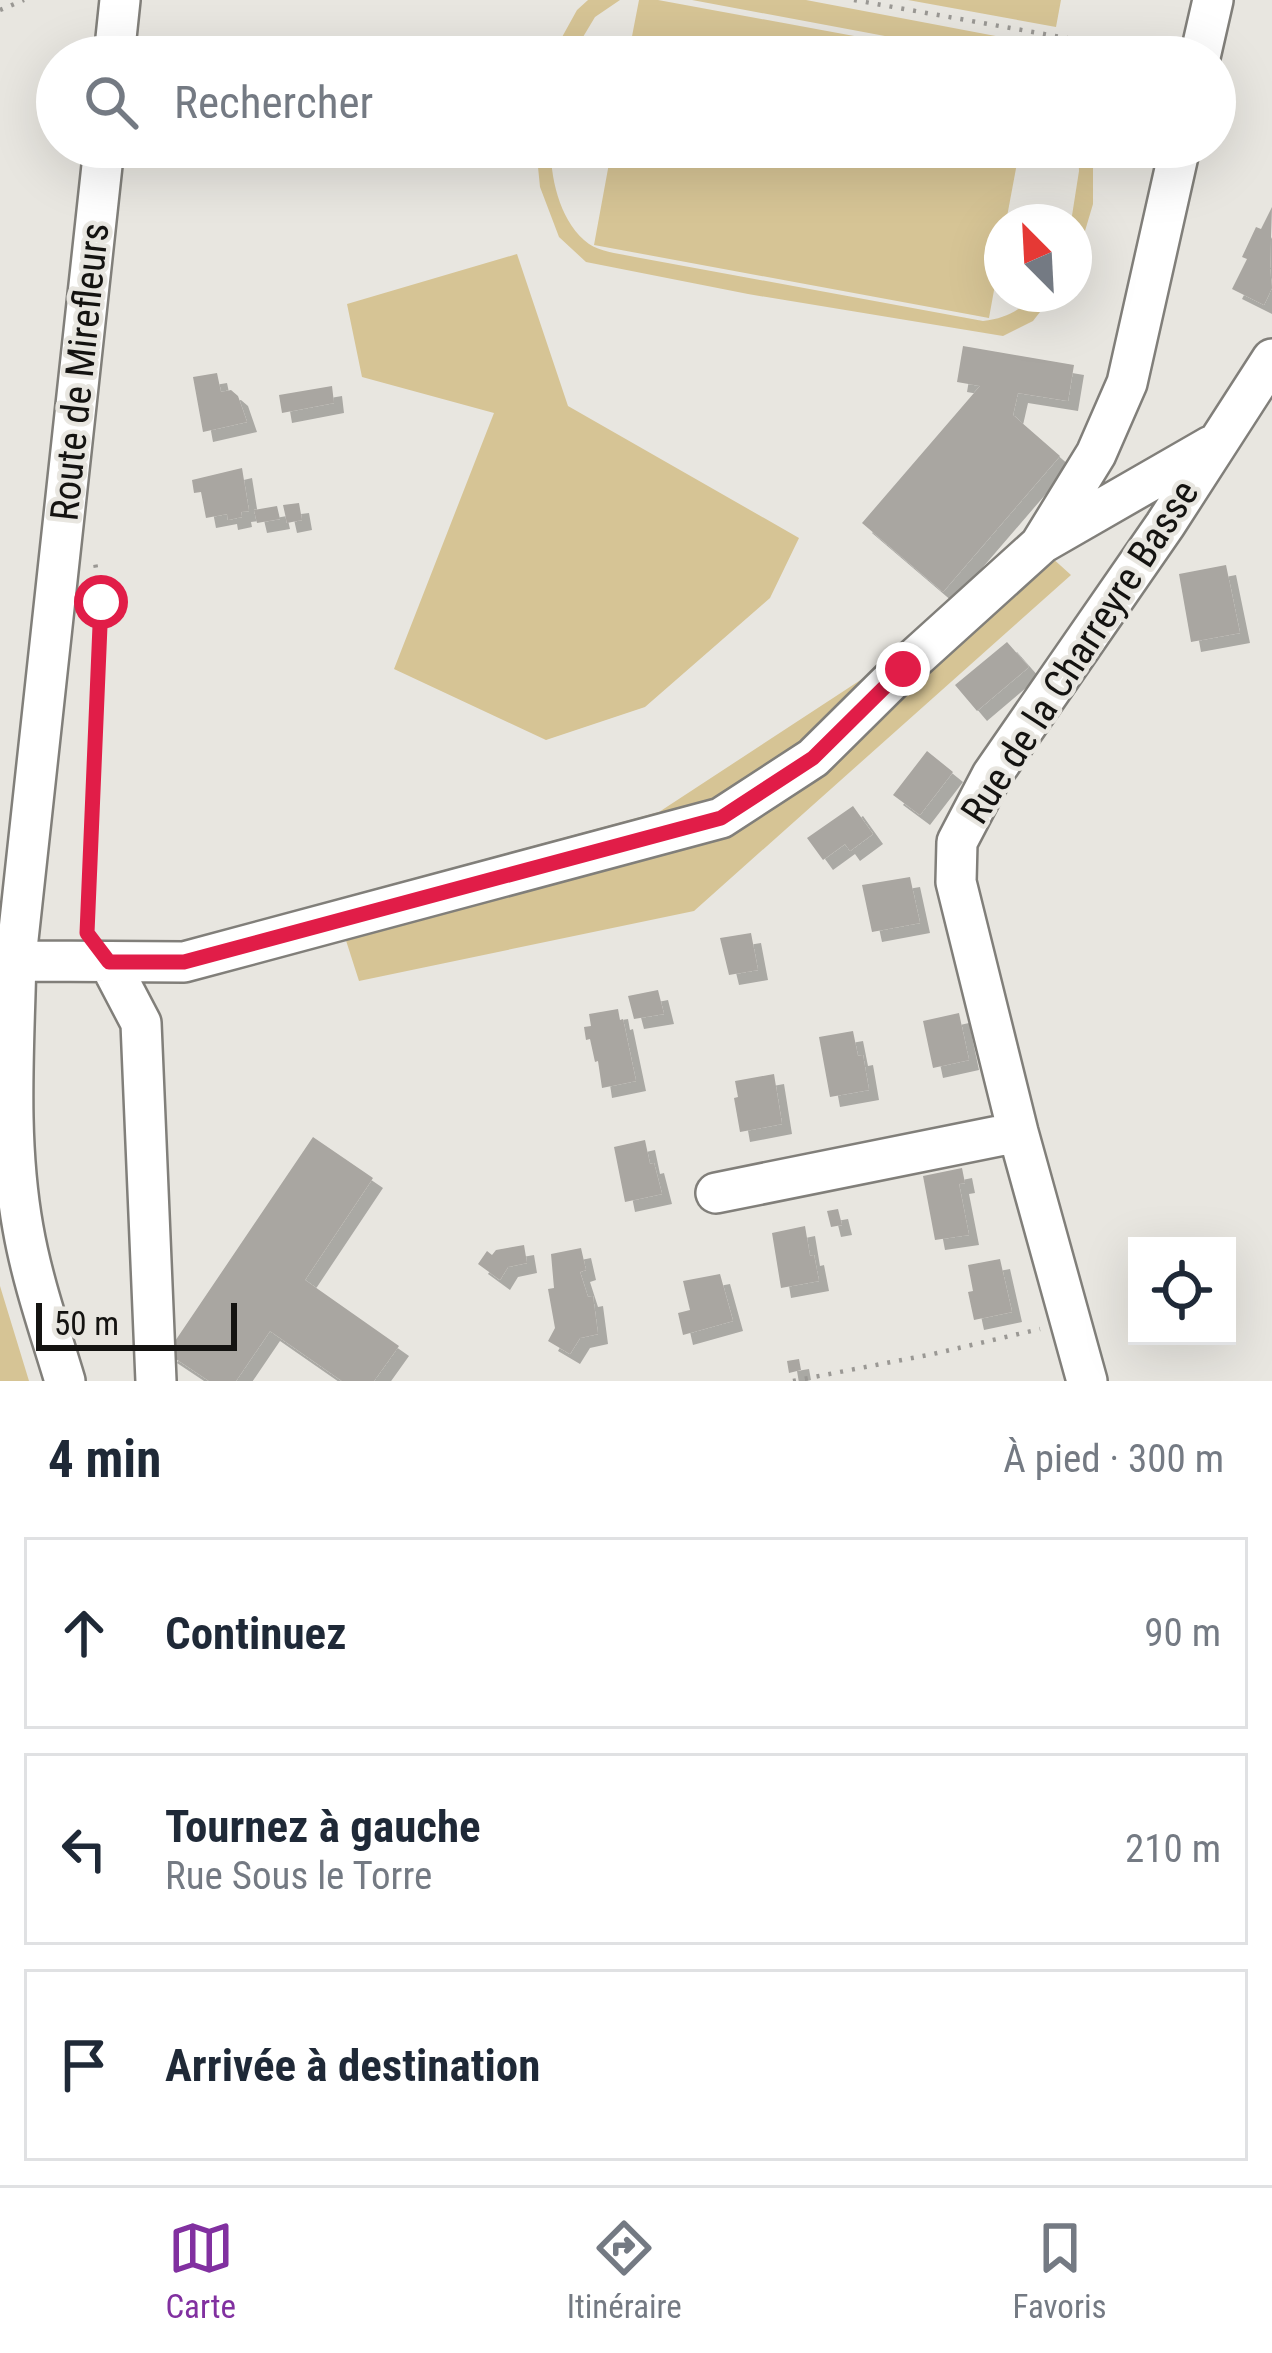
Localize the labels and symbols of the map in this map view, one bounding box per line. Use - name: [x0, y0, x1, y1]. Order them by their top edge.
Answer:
- north arrow: [984, 204, 1092, 312]
- street label: Route de Mirefleurs: [41, 221, 119, 523]
- street label: Rue de la Charreyre Basse: [952, 472, 1208, 832]
- route start: [74, 575, 128, 629]
- route end: [876, 642, 930, 696]
- scale bar: [36, 1297, 237, 1350]

